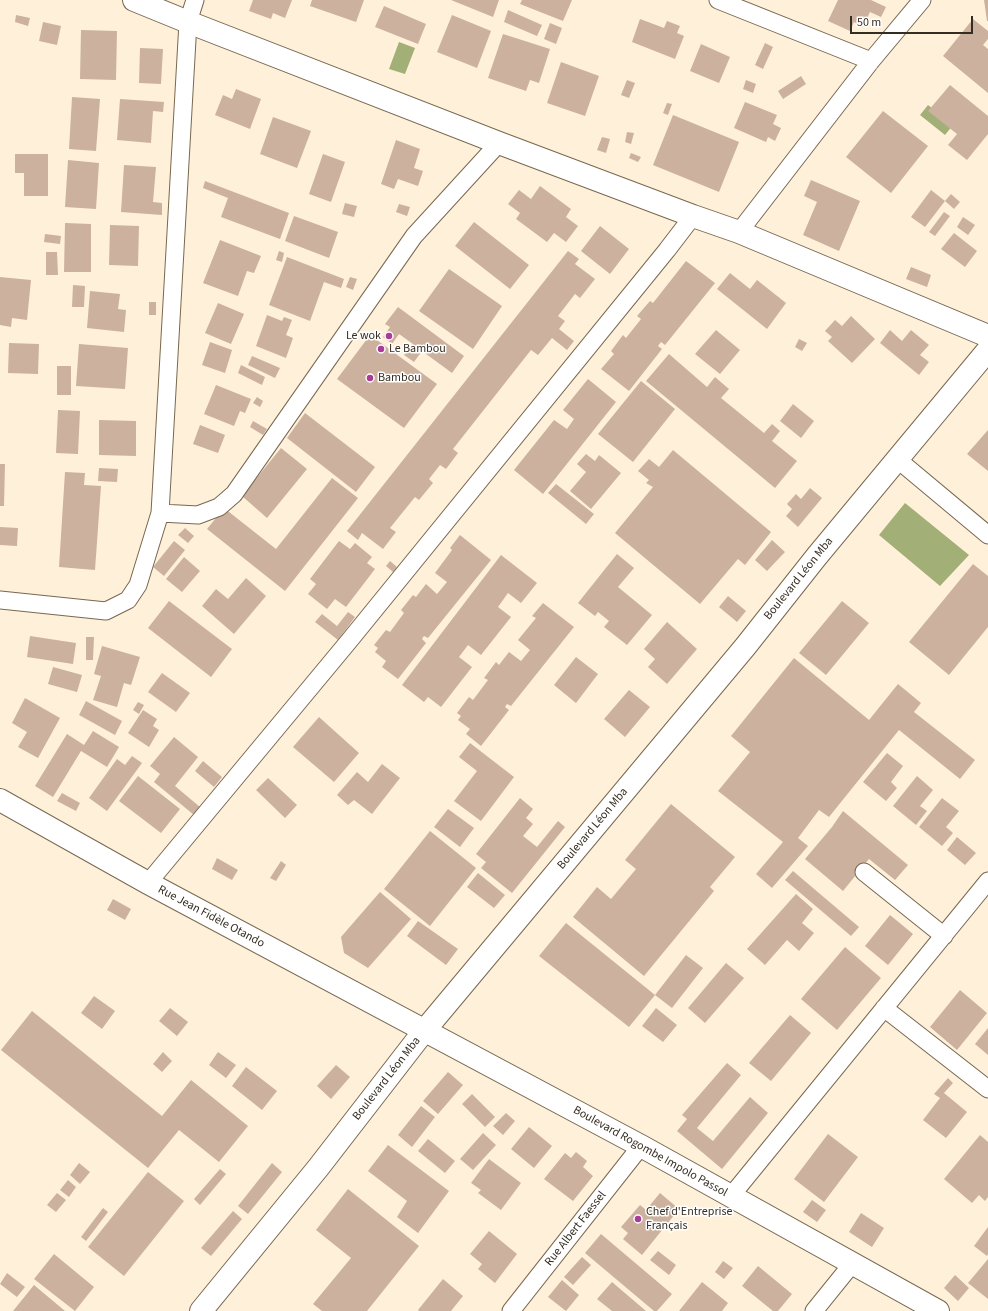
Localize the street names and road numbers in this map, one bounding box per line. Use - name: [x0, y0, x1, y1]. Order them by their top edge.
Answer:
- street label: Boulevard Léon Mba: [761, 535, 837, 623]
- street label: Boulevard Léon Mba: [555, 785, 631, 873]
- street label: Rue Jean Fidèle Otando: [155, 883, 267, 951]
- street label: Boulevard Léon Mba: [350, 1034, 424, 1124]
- street label: Boulevard Rogombe Impolo Passol: [570, 1103, 730, 1201]
- street label: Rue Albert Faessel: [542, 1189, 610, 1269]

